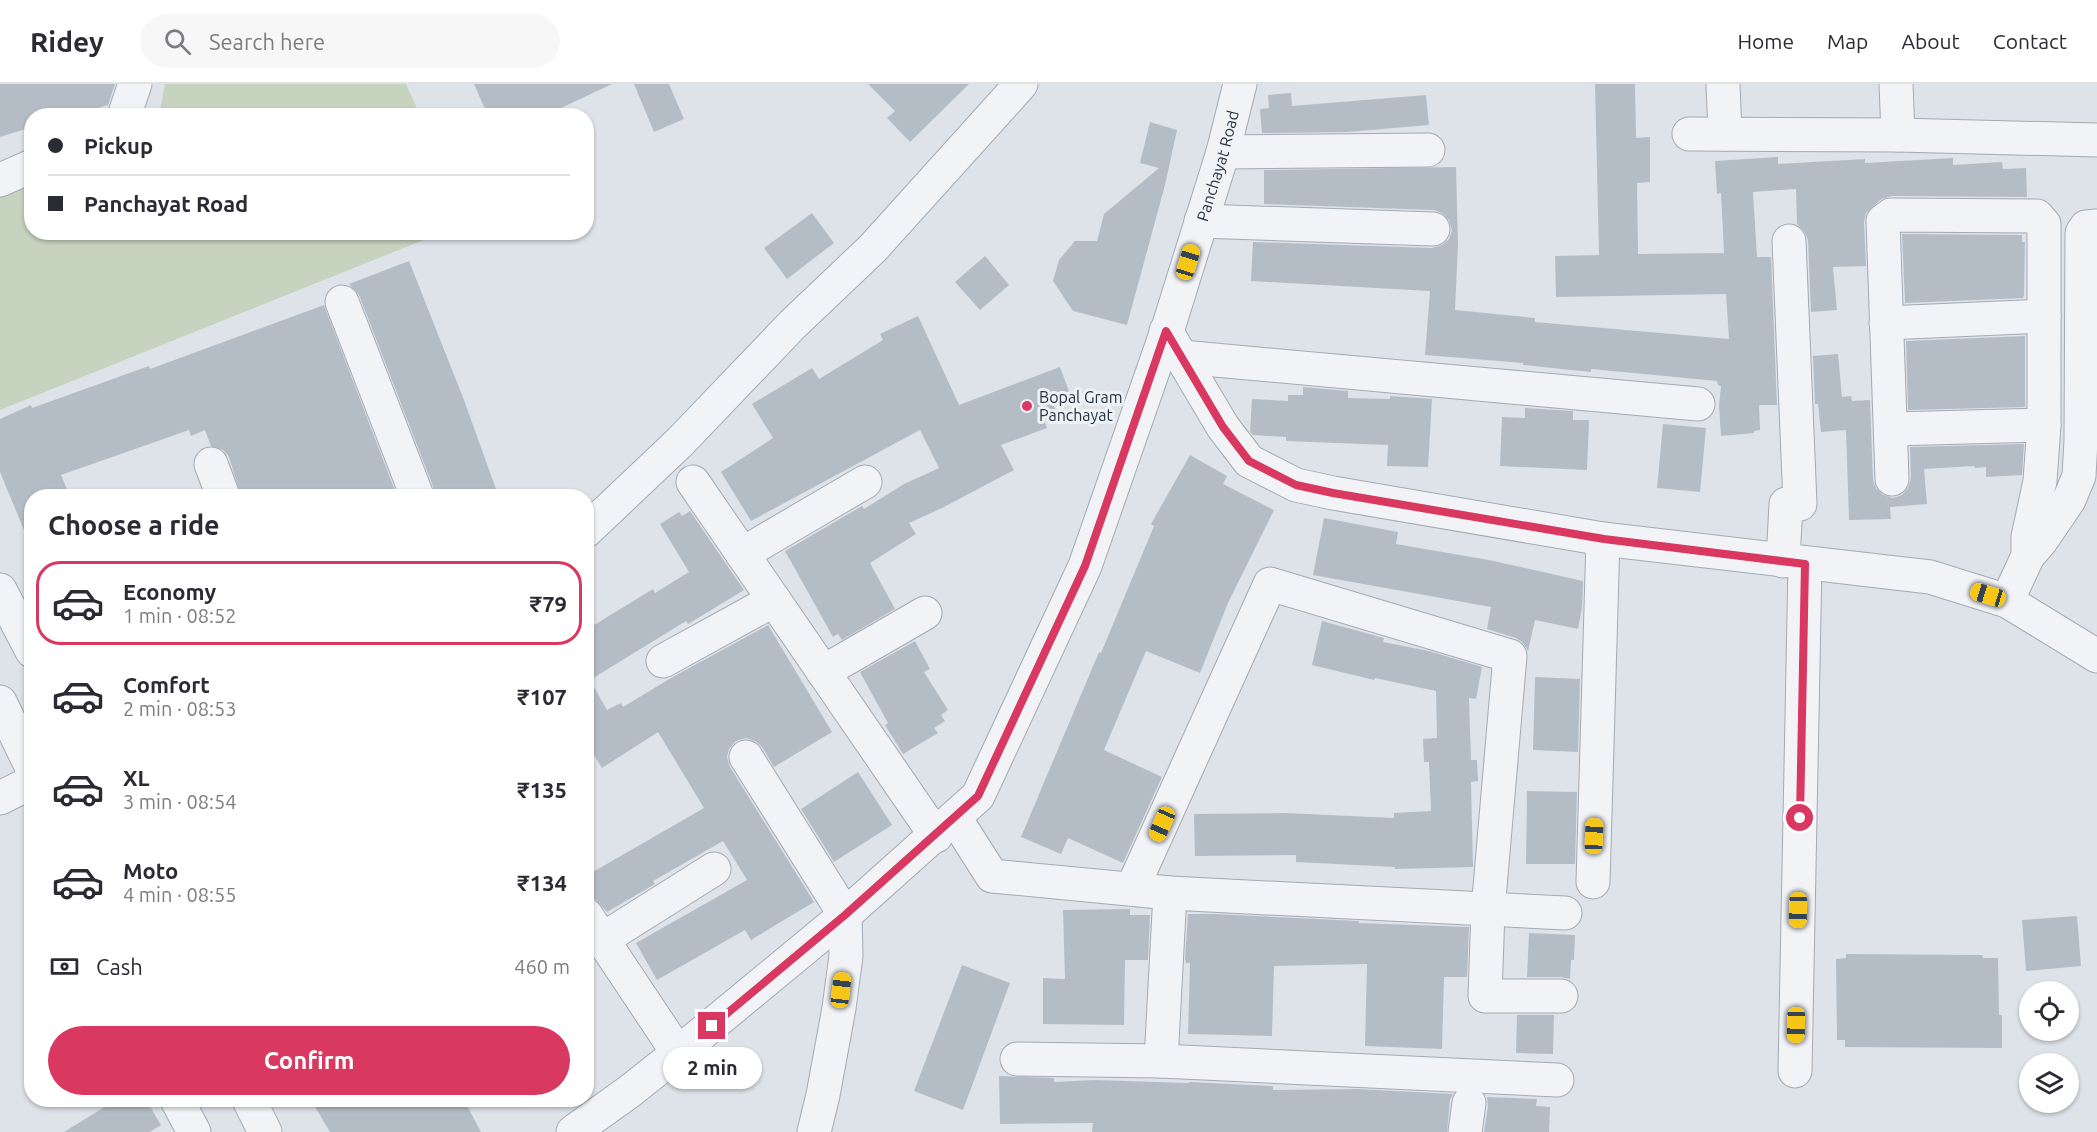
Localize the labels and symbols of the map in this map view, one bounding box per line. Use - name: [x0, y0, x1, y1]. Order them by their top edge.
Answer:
- street label: Panchayat Road: [1193, 109, 1242, 223]
- car: [1174, 242, 1202, 282]
- place label: Bopal Gram Panchayat: [1039, 388, 1123, 424]
- marker: Bopal Gram Panchayat: [1020, 399, 1034, 413]
- car: [1968, 581, 2008, 609]
- car: [1146, 804, 1178, 844]
- route start: [1786, 804, 1813, 831]
- car: [1584, 818, 1604, 854]
- car: [1789, 892, 1807, 928]
- car: [830, 971, 852, 1009]
- car: [1787, 1007, 1805, 1043]
- route end: [698, 1012, 725, 1039]
- callout: 2 min: [662, 1047, 762, 1089]

